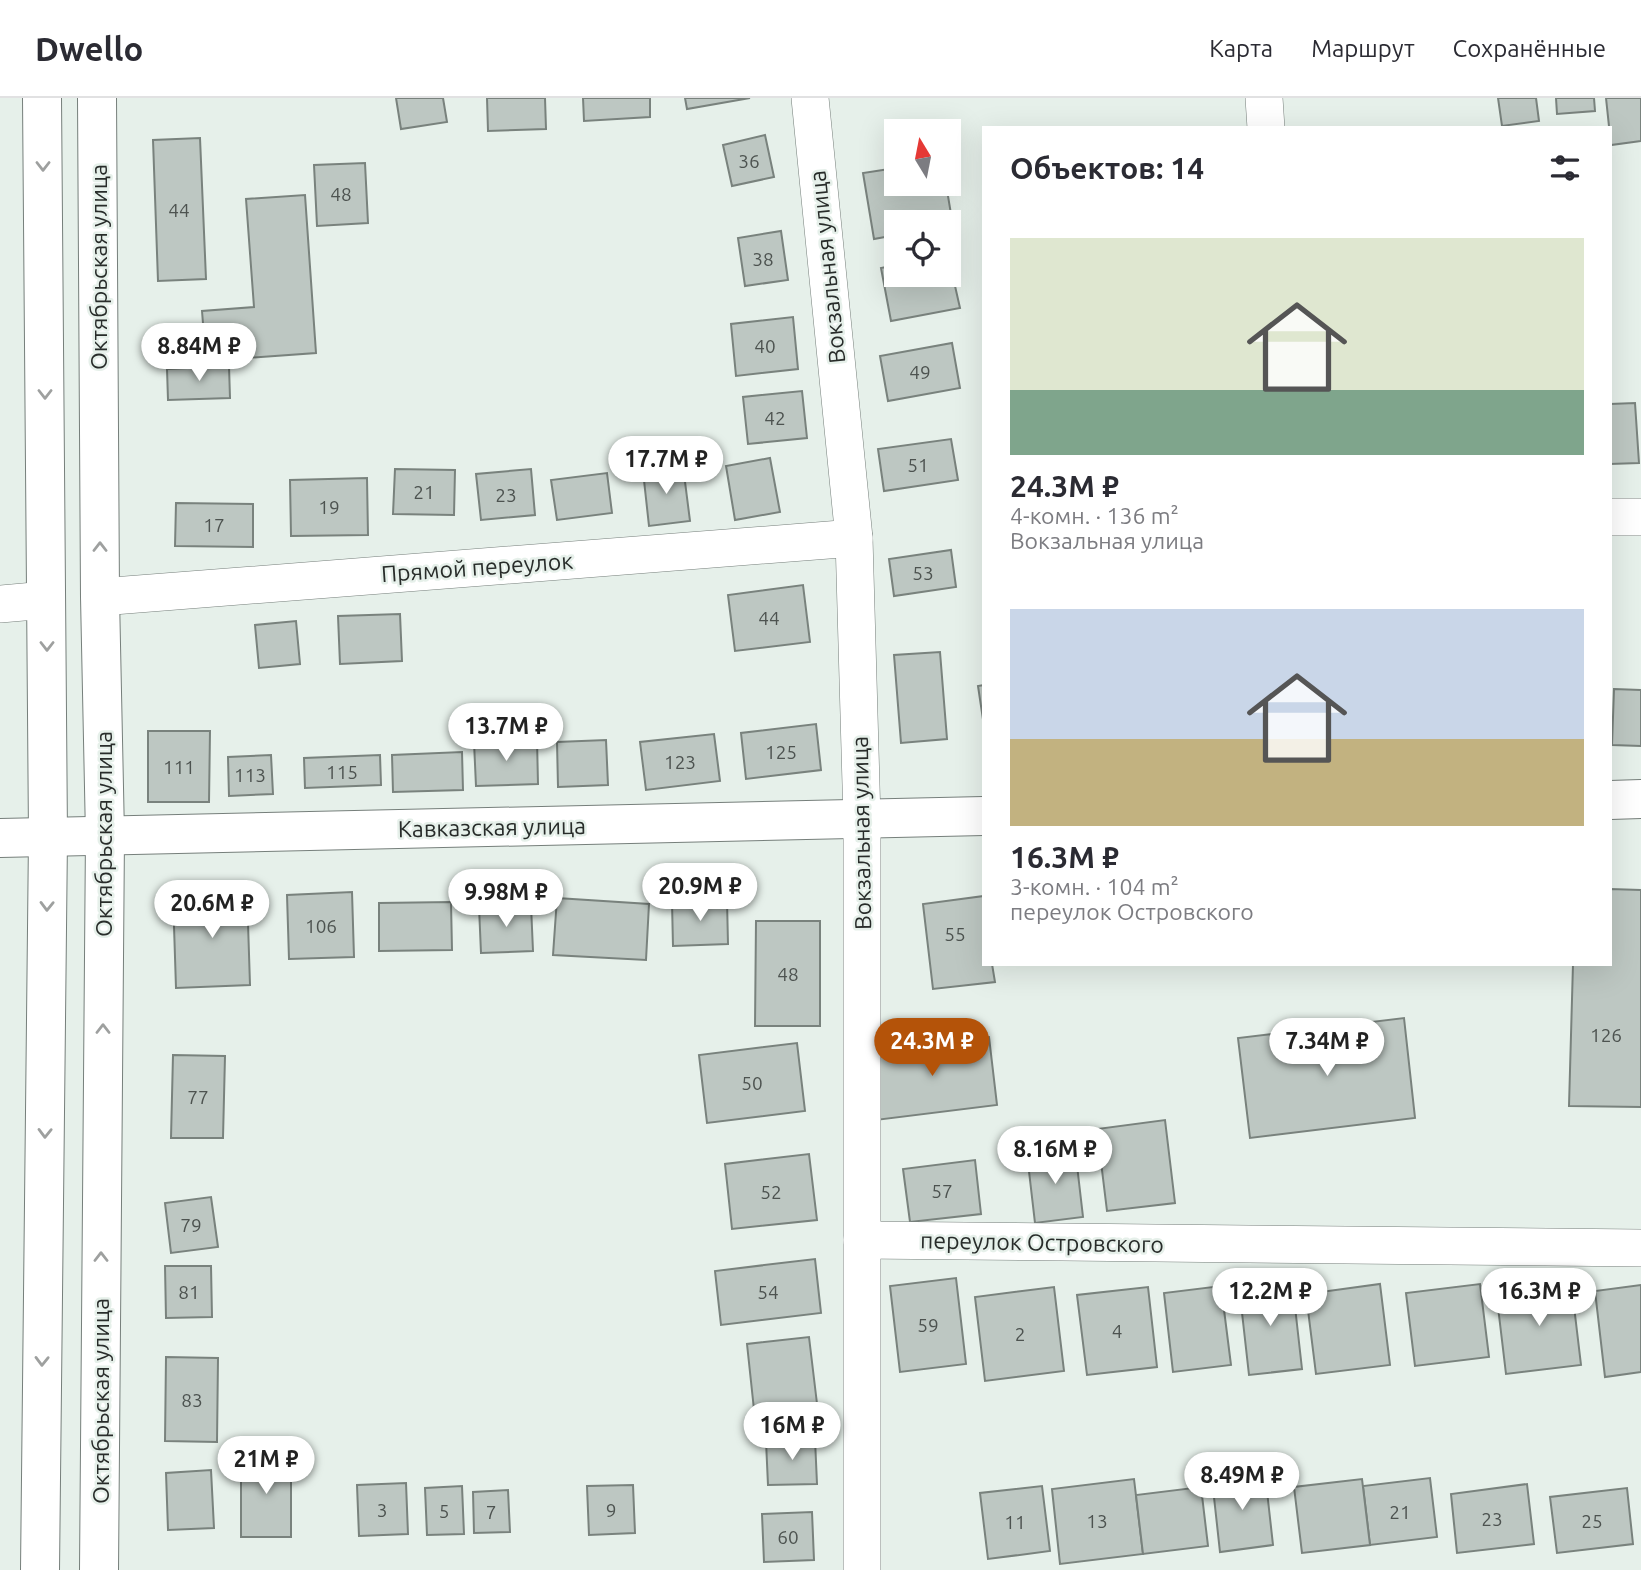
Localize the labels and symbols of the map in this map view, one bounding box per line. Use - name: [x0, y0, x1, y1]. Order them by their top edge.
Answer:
- north arrow: [884, 119, 961, 196]
- house number: 36: [738, 150, 760, 172]
- one-way arrow: [35, 161, 51, 172]
- street label: Октябрьская улица: [86, 164, 111, 370]
- street label: Вокзальная улица: [804, 169, 850, 365]
- house number: 48: [330, 183, 352, 205]
- house number: 44: [168, 199, 190, 221]
- house number: 38: [752, 248, 774, 270]
- pin: 8.84M ₽: [134, 324, 264, 383]
- house number: 40: [754, 335, 776, 357]
- house number: 49: [909, 361, 931, 383]
- one-way arrow: [37, 388, 52, 399]
- house number: 42: [764, 407, 786, 429]
- pin: 17.7M ₽: [601, 436, 731, 496]
- house number: 51: [907, 454, 929, 476]
- house number: 21: [413, 481, 435, 503]
- house number: 23: [495, 484, 517, 506]
- house number: 19: [318, 496, 340, 518]
- house number: 17: [203, 514, 225, 536]
- one-way arrow: [92, 541, 108, 551]
- street label: Прямой переулок: [380, 548, 574, 586]
- house number: 53: [912, 562, 934, 584]
- house number: 44: [758, 607, 780, 629]
- one-way arrow: [39, 640, 54, 651]
- pin: 13.7M ₽: [441, 704, 571, 763]
- street label: Октябрьская улица: [91, 731, 116, 937]
- street label: Вокзальная улица: [847, 736, 875, 930]
- house number: 125: [765, 741, 797, 763]
- house number: 123: [664, 751, 696, 773]
- house number: 111: [163, 756, 195, 778]
- house number: 115: [326, 761, 358, 783]
- house number: 113: [234, 764, 266, 786]
- street label: Кавказская улица: [398, 813, 586, 841]
- pin: 20.9M ₽: [635, 864, 765, 923]
- pin: 9.98M ₽: [441, 870, 571, 929]
- pin: 20.6M ₽: [147, 880, 277, 940]
- one-way arrow: [40, 900, 55, 911]
- house number: 106: [305, 915, 337, 937]
- house number: 55: [944, 923, 966, 945]
- house number: 48: [777, 963, 799, 985]
- pin: 24.3M ₽: [867, 1018, 997, 1078]
- pin: 7.34M ₽: [1262, 1018, 1392, 1078]
- one-way arrow: [96, 1024, 111, 1035]
- house number: 126: [1590, 1024, 1622, 1046]
- house number: 50: [741, 1072, 763, 1094]
- house number: 77: [187, 1086, 209, 1108]
- pin: 8.16M ₽: [990, 1126, 1120, 1186]
- one-way arrow: [37, 1128, 53, 1139]
- house number: 57: [931, 1180, 953, 1202]
- house number: 52: [760, 1181, 782, 1203]
- house number: 79: [180, 1214, 202, 1236]
- street label: переулок Островского: [920, 1227, 1164, 1257]
- one-way arrow: [94, 1251, 109, 1262]
- pin: 12.2M ₽: [1205, 1268, 1335, 1328]
- pin: 16.3M ₽: [1474, 1268, 1604, 1328]
- house number: 81: [178, 1281, 200, 1303]
- house number: 54: [757, 1281, 779, 1303]
- street label: Октябрьская улица: [88, 1298, 113, 1504]
- house number: 59: [917, 1314, 939, 1336]
- house number: 4: [1112, 1320, 1122, 1342]
- house number: 2: [1015, 1323, 1025, 1345]
- one-way arrow: [34, 1356, 50, 1366]
- house number: 83: [181, 1389, 203, 1411]
- pin: 16M ₽: [743, 1402, 841, 1462]
- pin: 21M ₽: [217, 1436, 315, 1496]
- pin: 8.49M ₽: [1177, 1452, 1307, 1512]
- house number: 3: [377, 1499, 387, 1521]
- house number: 9: [606, 1499, 616, 1521]
- house number: 5: [439, 1500, 449, 1522]
- house number: 7: [486, 1501, 496, 1523]
- house number: 21: [1389, 1501, 1411, 1523]
- house number: 23: [1481, 1508, 1503, 1530]
- house number: 13: [1086, 1510, 1108, 1532]
- house number: 25: [1581, 1510, 1603, 1532]
- house number: 11: [1004, 1511, 1026, 1533]
- house number: 60: [777, 1526, 799, 1548]

